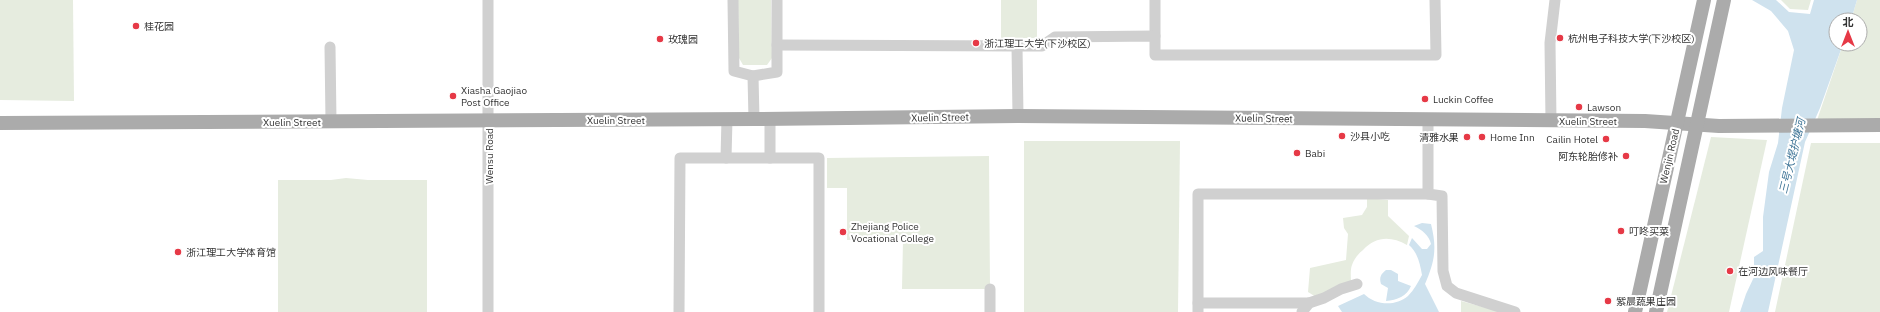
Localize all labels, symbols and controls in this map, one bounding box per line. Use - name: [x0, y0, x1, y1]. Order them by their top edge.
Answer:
- north arrow: [1828, 12, 1868, 52]
- text: 北: [1843, 15, 1854, 29]
- place label: 桂花园: [144, 20, 174, 33]
- marker: 桂花园: [131, 21, 141, 31]
- place label: 杭州电子科技大学(下沙校区): [1568, 32, 1695, 45]
- place label: 玫瑰园: [668, 33, 698, 46]
- marker: 杭州电子科技大学(下沙校区): [1555, 33, 1565, 43]
- marker: 玫瑰园: [655, 34, 665, 44]
- place label: 浙江理工大学(下沙校区): [984, 37, 1091, 50]
- marker: 浙江理工大学(下沙校区): [971, 38, 981, 48]
- place label: Xiasha Gaojiao Post Office: [461, 84, 527, 109]
- marker: Xiasha Gaojiao Post Office: [448, 91, 458, 101]
- place label: Luckin Coffee: [1433, 93, 1494, 106]
- marker: Luckin Coffee: [1420, 94, 1430, 104]
- place label: Lawson: [1587, 101, 1621, 114]
- marker: Lawson: [1574, 102, 1584, 112]
- street label: Xuelin Street: [911, 110, 970, 125]
- street label: Xuelin Street: [1235, 111, 1294, 126]
- street label: Xuelin Street: [587, 114, 645, 127]
- street label: Xuelin Street: [1559, 115, 1617, 128]
- water label: 三号大堤护塘河: [1776, 115, 1809, 195]
- street label: Xuelin Street: [263, 116, 321, 129]
- street label: Wenjin Road: [1657, 127, 1682, 185]
- street label: Wensu Road: [483, 128, 496, 184]
- place label: 沙县小吃: [1350, 130, 1390, 143]
- marker: 沙县小吃: [1337, 131, 1347, 141]
- place label: 清雅水果: [1419, 131, 1459, 144]
- place label: Home Inn: [1490, 131, 1535, 144]
- marker: 清雅水果: [1462, 132, 1472, 142]
- marker: Home Inn: [1477, 132, 1487, 142]
- place label: Cailin Hotel: [1546, 133, 1598, 146]
- marker: Cailin Hotel: [1601, 134, 1611, 144]
- place label: Babi: [1305, 147, 1325, 160]
- marker: Babi: [1292, 148, 1302, 158]
- place label: 阿东轮胎修补: [1558, 150, 1618, 163]
- marker: 阿东轮胎修补: [1621, 151, 1631, 161]
- place label: Zhejiang Police Vocational College: [851, 220, 934, 245]
- place label: 叮咚买菜: [1629, 225, 1669, 238]
- marker: 叮咚买菜: [1616, 226, 1626, 236]
- marker: Zhejiang Police Vocational College: [838, 227, 848, 237]
- place label: 浙江理工大学体育馆: [186, 246, 276, 259]
- marker: 浙江理工大学体育馆: [173, 247, 183, 257]
- place label: 在河边风味餐厅: [1738, 265, 1808, 278]
- marker: 在河边风味餐厅: [1725, 266, 1735, 276]
- place label: 紫晨蔬果庄园: [1616, 295, 1676, 308]
- marker: 紫晨蔬果庄园: [1603, 296, 1613, 306]

